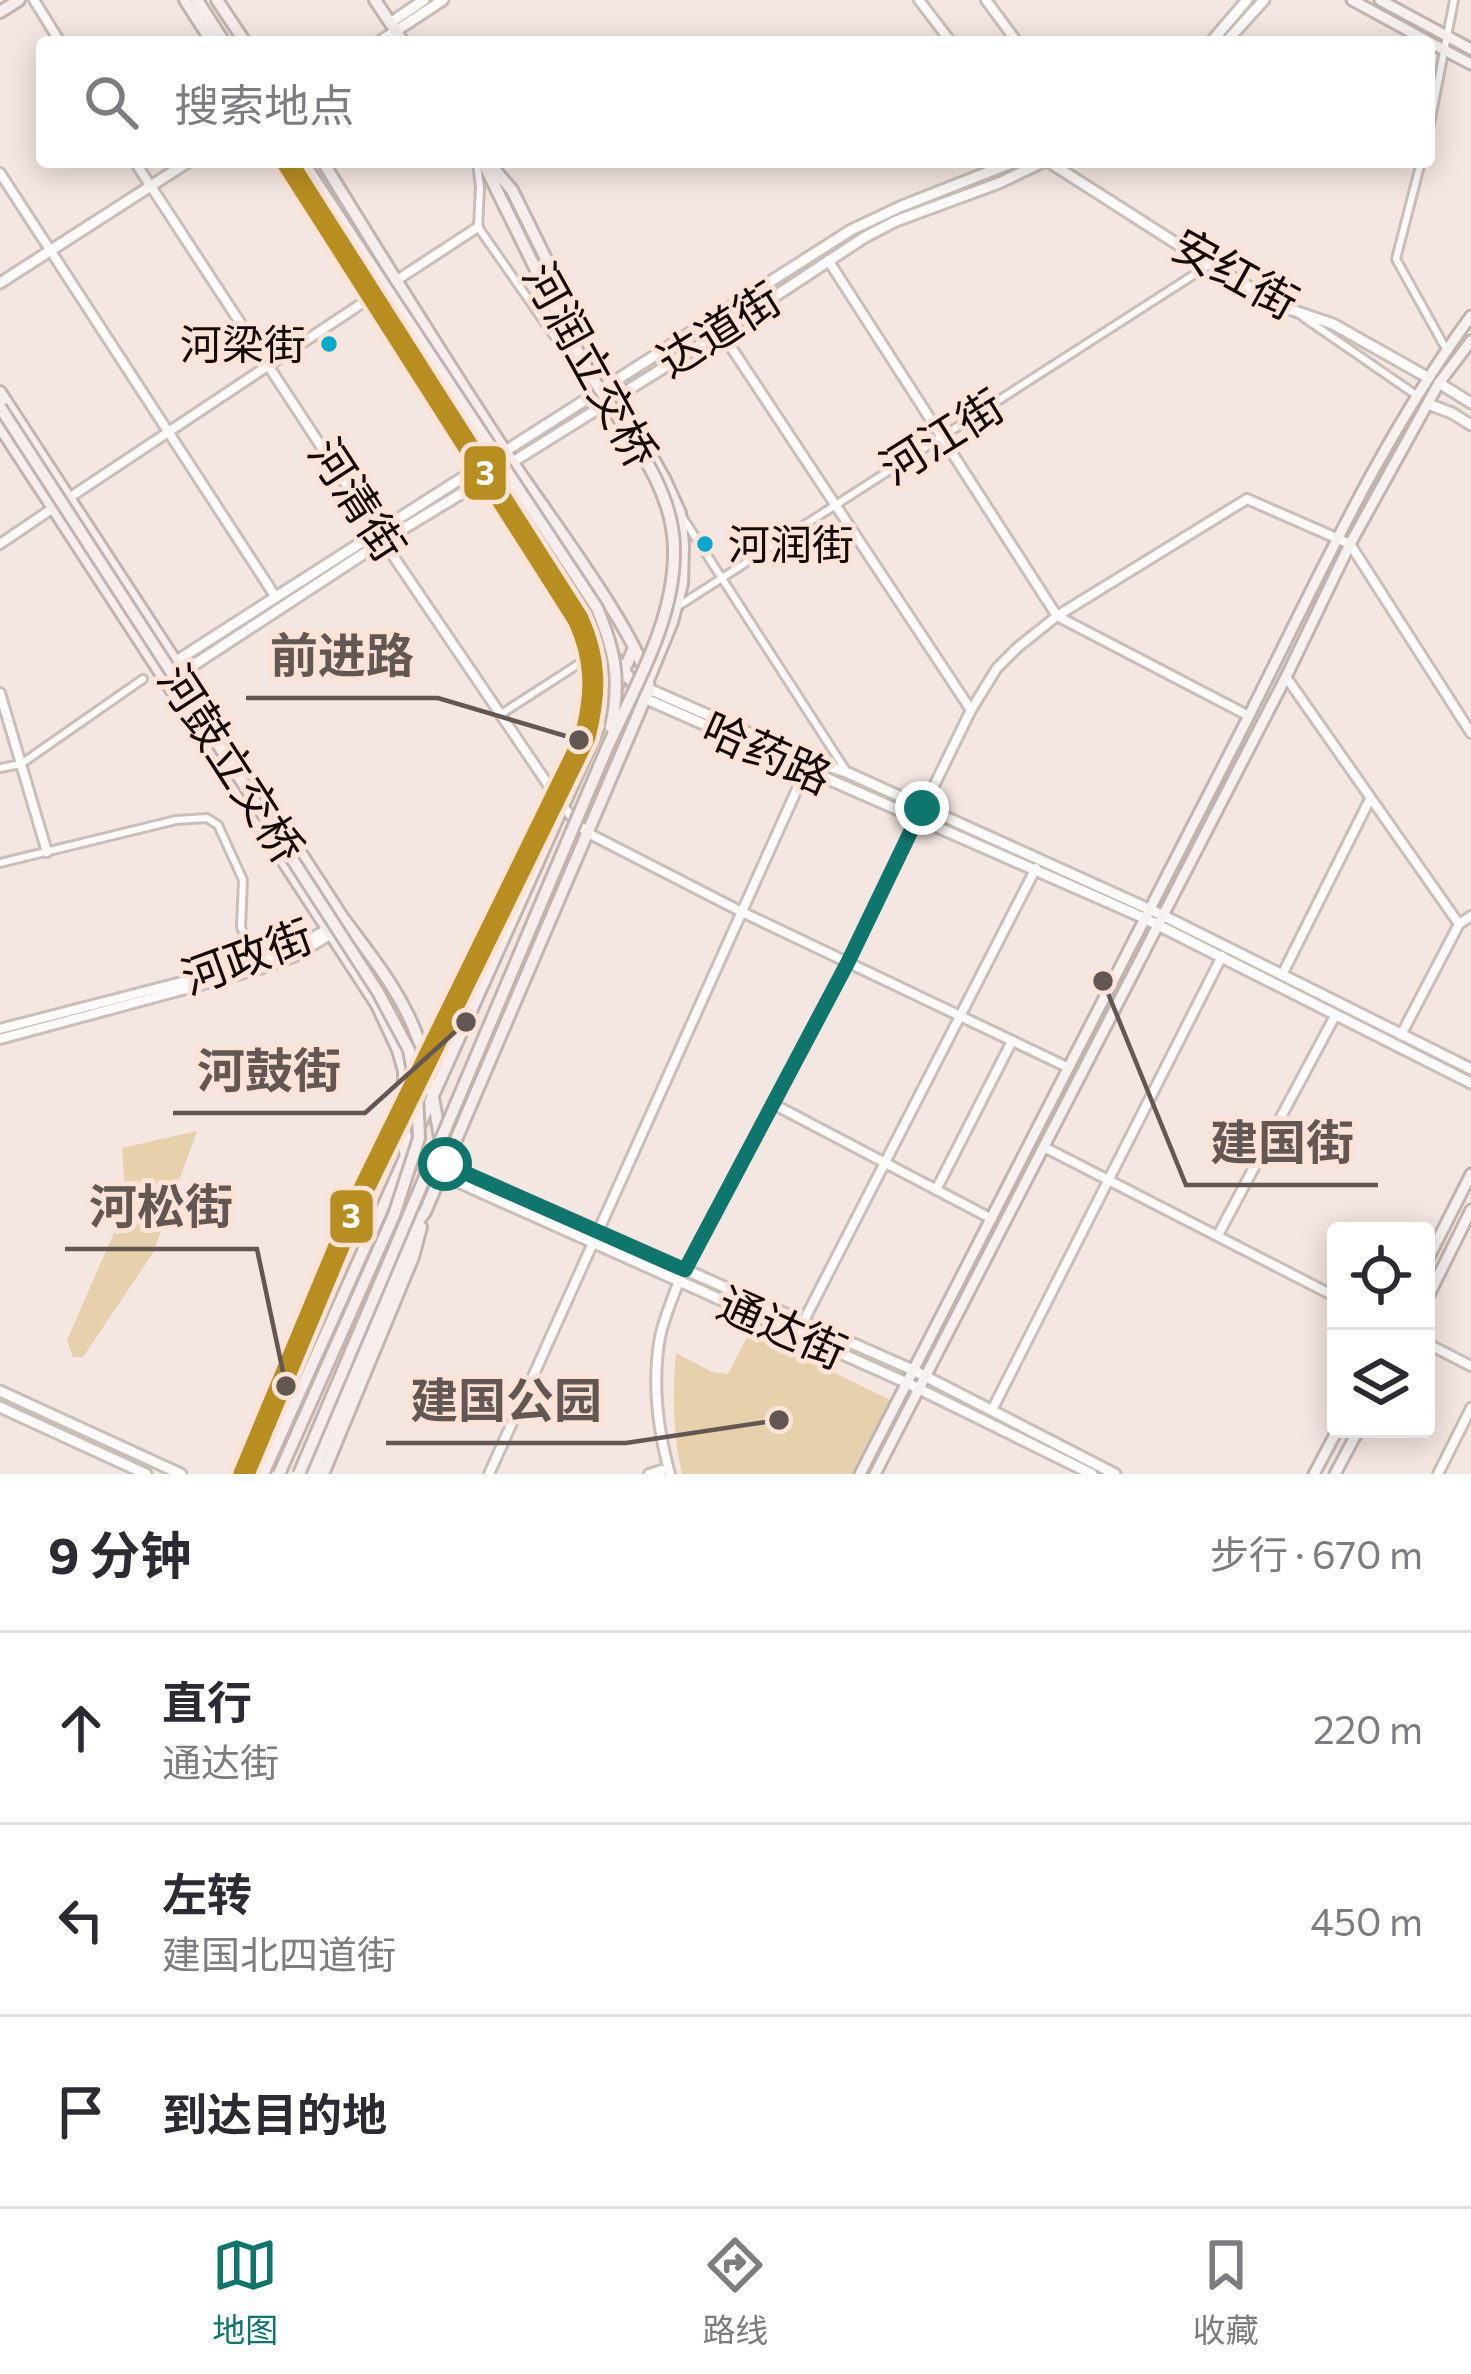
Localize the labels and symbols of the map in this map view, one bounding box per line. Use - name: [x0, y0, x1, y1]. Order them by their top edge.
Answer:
- street label: 安红街: [1164, 215, 1309, 329]
- street label: 河润立交桥: [514, 252, 671, 476]
- street label: 达道街: [646, 269, 789, 387]
- place label: 河梁街: [180, 317, 306, 369]
- marker: 河梁街: [318, 333, 340, 355]
- street label: 河江街: [869, 376, 1012, 494]
- street label: 河清街: [299, 427, 419, 570]
- line badge: 3: [462, 444, 508, 502]
- text: 3: [475, 451, 495, 492]
- place label: 河润街: [728, 517, 854, 569]
- marker: 河润街: [694, 533, 716, 555]
- callout: 前进路: [246, 614, 438, 698]
- text: 前进路: [270, 624, 414, 683]
- street label: 河鼓立交桥: [149, 653, 317, 872]
- street label: 哈药路: [695, 698, 841, 803]
- route end: [895, 781, 949, 835]
- street label: 河政街: [173, 906, 319, 1004]
- callout: 河鼓街: [173, 1029, 365, 1113]
- text: 河鼓街: [197, 1039, 341, 1098]
- callout: 建国街: [1186, 1101, 1378, 1185]
- text: 建国街: [1210, 1111, 1354, 1170]
- route start: [418, 1137, 472, 1191]
- callout: 河松街: [65, 1165, 257, 1249]
- text: 河松街: [89, 1175, 233, 1234]
- line badge: 3: [328, 1188, 375, 1245]
- text: 3: [341, 1194, 361, 1235]
- street label: 通达街: [710, 1273, 856, 1378]
- callout: 建国公园: [386, 1359, 626, 1443]
- text: 建国公园: [410, 1369, 602, 1428]

